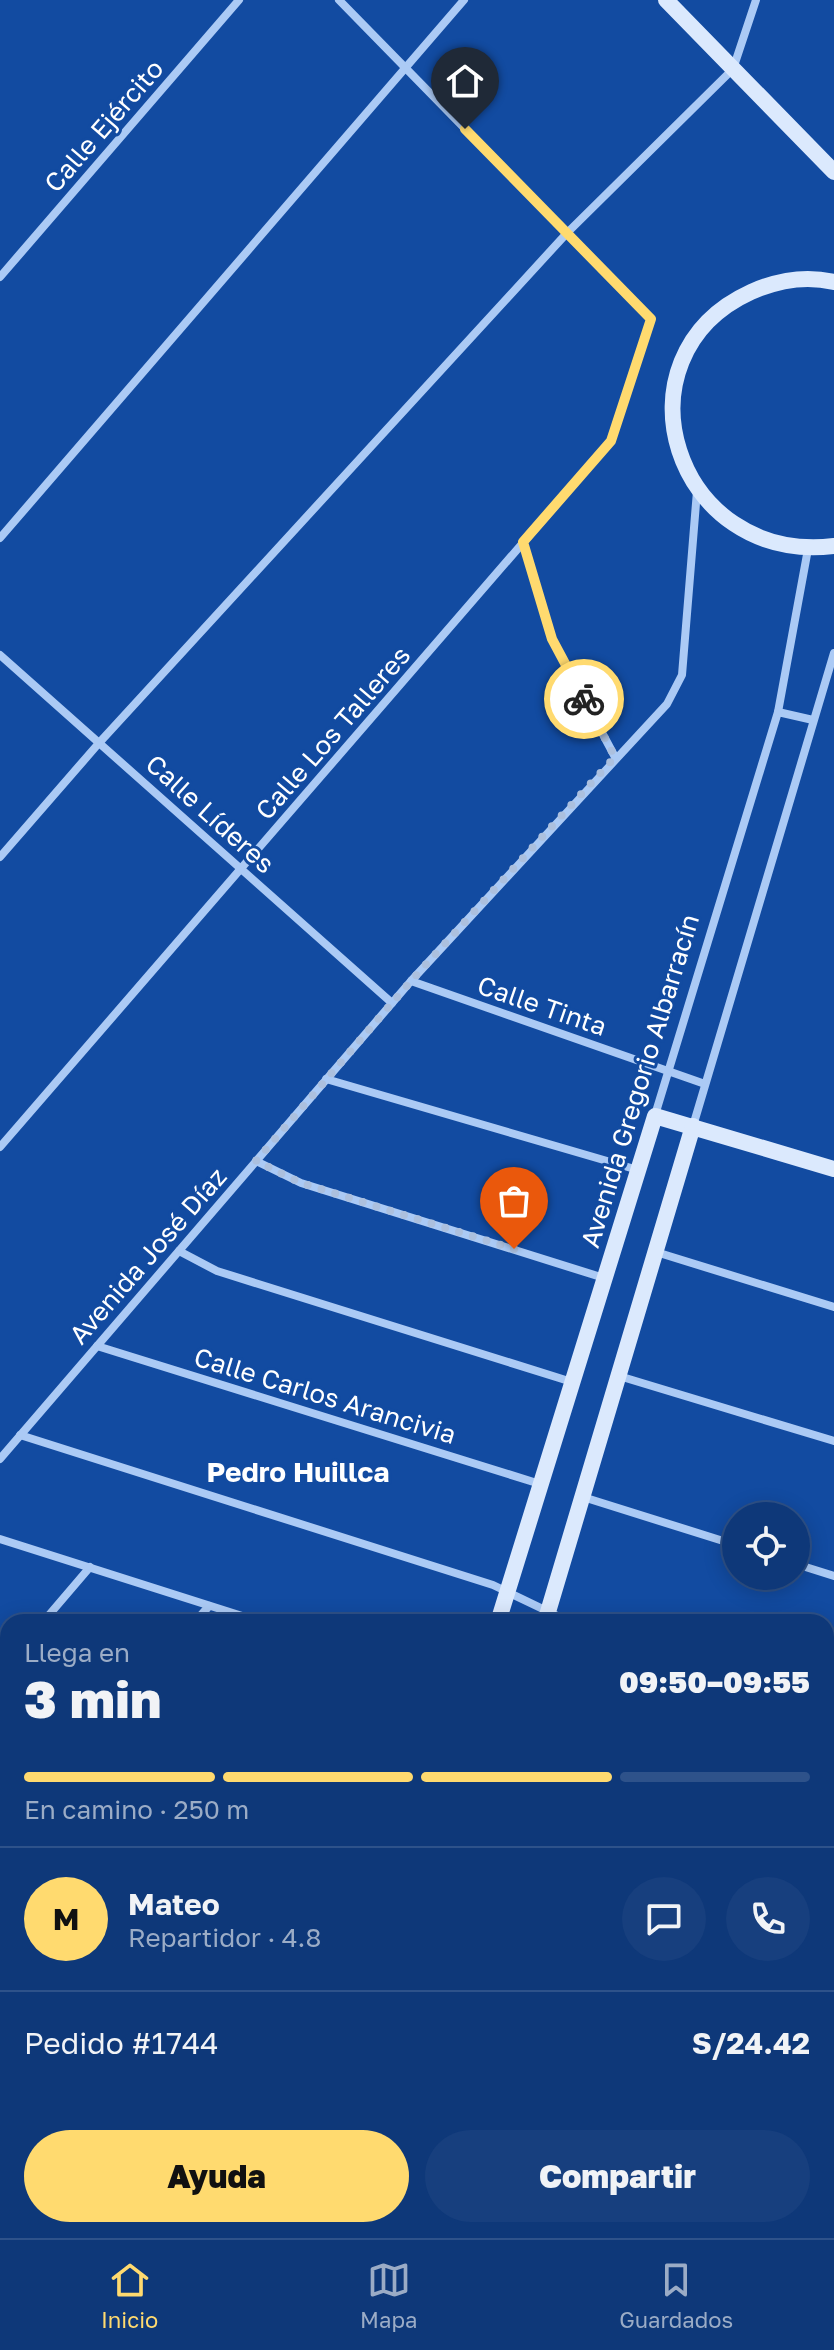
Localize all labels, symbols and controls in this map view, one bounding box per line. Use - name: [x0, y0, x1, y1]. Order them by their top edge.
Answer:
- pin: [431, 47, 499, 129]
- street label: Calle Ejército: [38, 53, 170, 198]
- icon: home: [443, 59, 487, 103]
- street label: Calle Los Talleres: [249, 640, 416, 826]
- courier: [544, 659, 624, 739]
- icon: bike: [562, 677, 606, 721]
- street label: Calle Líderes: [140, 748, 281, 879]
- street label: Avenida Gregorio Albarracín: [574, 910, 705, 1251]
- street label: Calle Tinta: [474, 969, 611, 1042]
- street label: Avenida José Díaz: [63, 1161, 233, 1350]
- pin: [480, 1167, 548, 1249]
- icon: bag: [492, 1179, 536, 1223]
- street label: Calle Carlos Arancivia: [190, 1341, 460, 1450]
- district label: Pedro Huillca: [206, 1455, 390, 1488]
- map controls: [722, 1502, 810, 1590]
- button: locate: [722, 1502, 810, 1590]
- text: Llega en: [24, 1637, 130, 1668]
- text: 09:50–09:55: [619, 1664, 810, 1700]
- text: 3 min: [24, 1667, 161, 1729]
- text: En camino · 250 m: [24, 1794, 249, 1825]
- button: chat: [622, 1877, 706, 1961]
- button: phone: [726, 1877, 810, 1961]
- text: Mateo: [128, 1886, 220, 1922]
- text: M: [53, 1901, 79, 1937]
- text: Repartidor · 4.8: [128, 1922, 321, 1953]
- text: Pedido #1744: [24, 2025, 219, 2061]
- text: S/24.42: [692, 2025, 810, 2061]
- button: Ayuda: [24, 2130, 409, 2222]
- button: Compartir: [425, 2130, 810, 2222]
- tab: Inicio: [101, 2258, 158, 2333]
- tab: Mapa: [360, 2258, 417, 2333]
- tab: Guardados: [619, 2258, 733, 2333]

